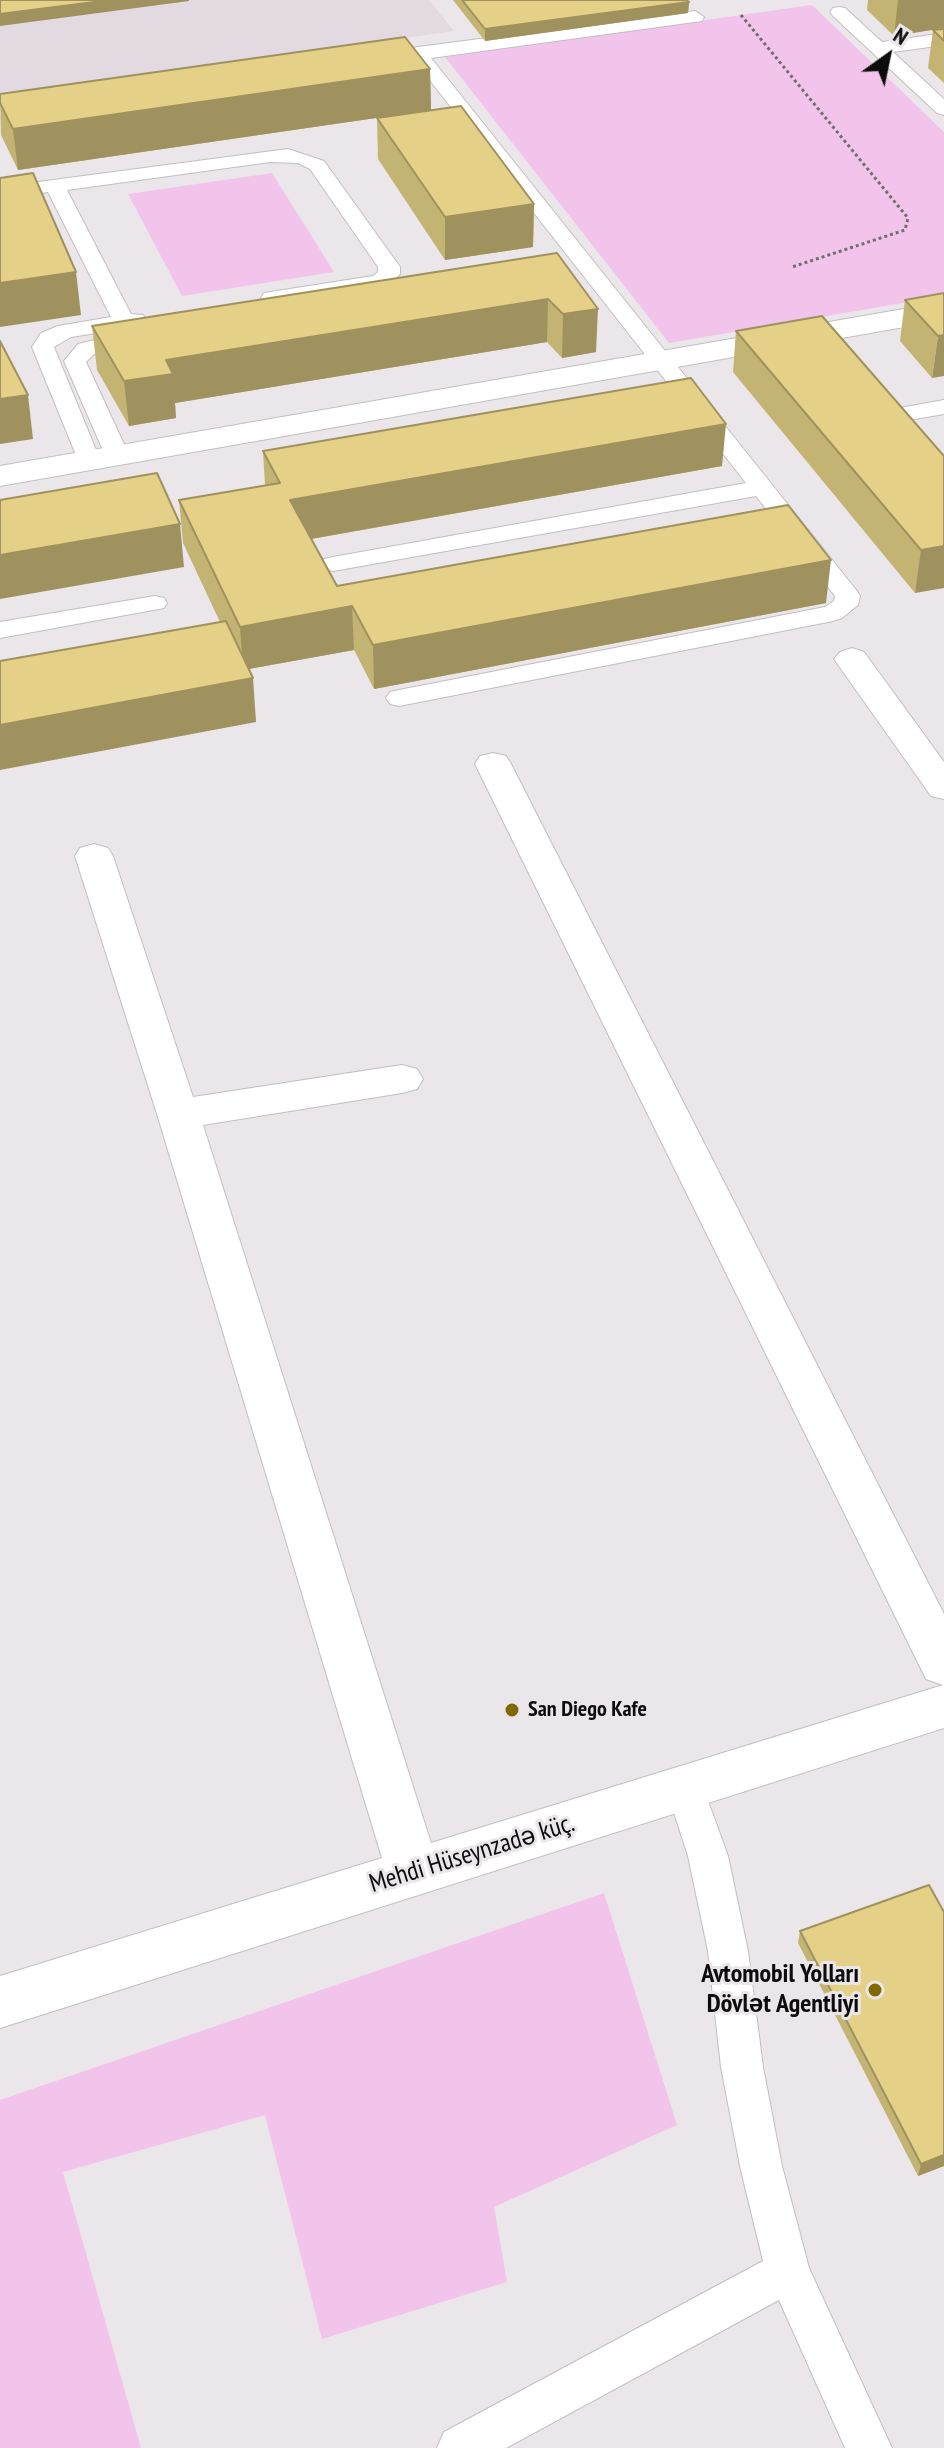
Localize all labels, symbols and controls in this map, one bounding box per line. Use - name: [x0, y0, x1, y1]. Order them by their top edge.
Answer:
- north arrow: [848, 16, 928, 96]
- text: N: [888, 21, 914, 51]
- place label: San Diego Kafe: [528, 1697, 647, 1723]
- marker: San Diego Kafe: [503, 1701, 521, 1719]
- street label: Mehdi Hüseynzadə küç.: [366, 1808, 578, 1900]
- place label: Avtomobil Yolları Dövlət Agentliyi: [701, 1959, 859, 2020]
- marker: Avtomobil Yolları Dövlət Agentliyi: [866, 1981, 884, 1999]

